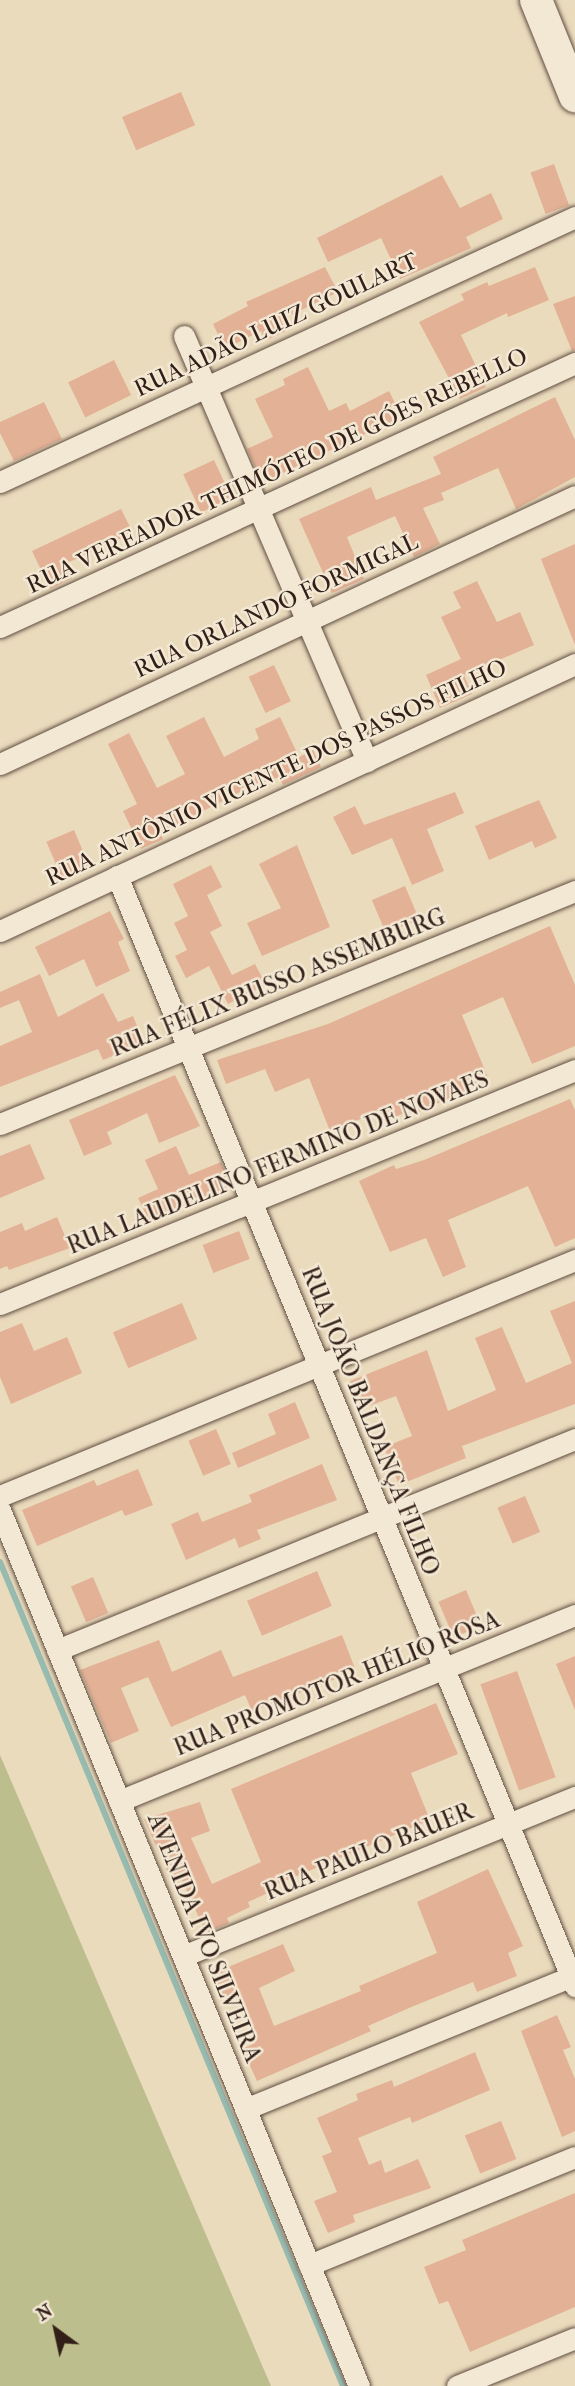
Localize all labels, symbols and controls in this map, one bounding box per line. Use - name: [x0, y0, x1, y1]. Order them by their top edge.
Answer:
- street label: RUA ADÃO LUIZ GOULART: [130, 247, 422, 403]
- street label: RUA VEREADOR THIMÓTEO DE GÓES REBELLO: [22, 342, 532, 600]
- street label: RUA ORLANDO FORMIGAL: [129, 527, 423, 685]
- street label: RUA ANTÔNIO VICENTE DOS PASSOS FILHO: [41, 653, 511, 893]
- street label: RUA FÉLIX BUSSO ASSEMBURG: [106, 902, 450, 1064]
- street label: RUA LAUDELINO FERMINO DE NOVAES: [63, 1065, 493, 1261]
- street label: RUA JOÃO BALDANÇA FILHO: [295, 1262, 445, 1580]
- street label: RUA PROMOTOR HÉLIO ROSA: [170, 1605, 504, 1763]
- street label: RUA PAULO BAUER: [260, 1797, 478, 1907]
- street label: AVENIDA IVO SILVEIRA: [141, 1809, 267, 2067]
- north arrow: [21, 2295, 91, 2365]
- text: N: [33, 2299, 57, 2326]

